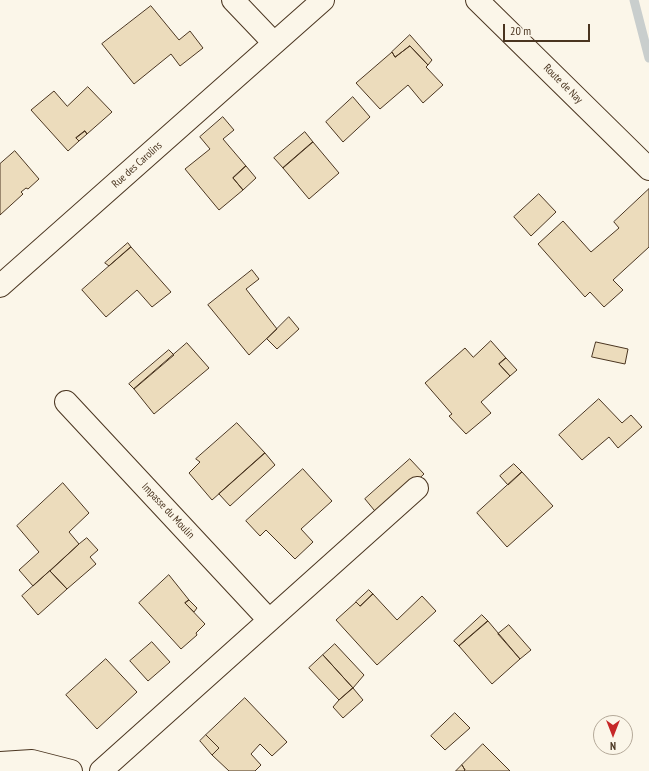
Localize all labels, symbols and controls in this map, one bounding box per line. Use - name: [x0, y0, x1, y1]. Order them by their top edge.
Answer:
- scale bar: [505, 16, 592, 42]
- text: 20 m: [510, 23, 531, 38]
- street label: Route de Nay: [541, 62, 585, 106]
- street label: Rue des Carolins: [109, 139, 165, 191]
- street label: Impasse du Moulin: [139, 480, 197, 542]
- north arrow: [593, 715, 633, 755]
- text: N: [610, 739, 616, 753]

